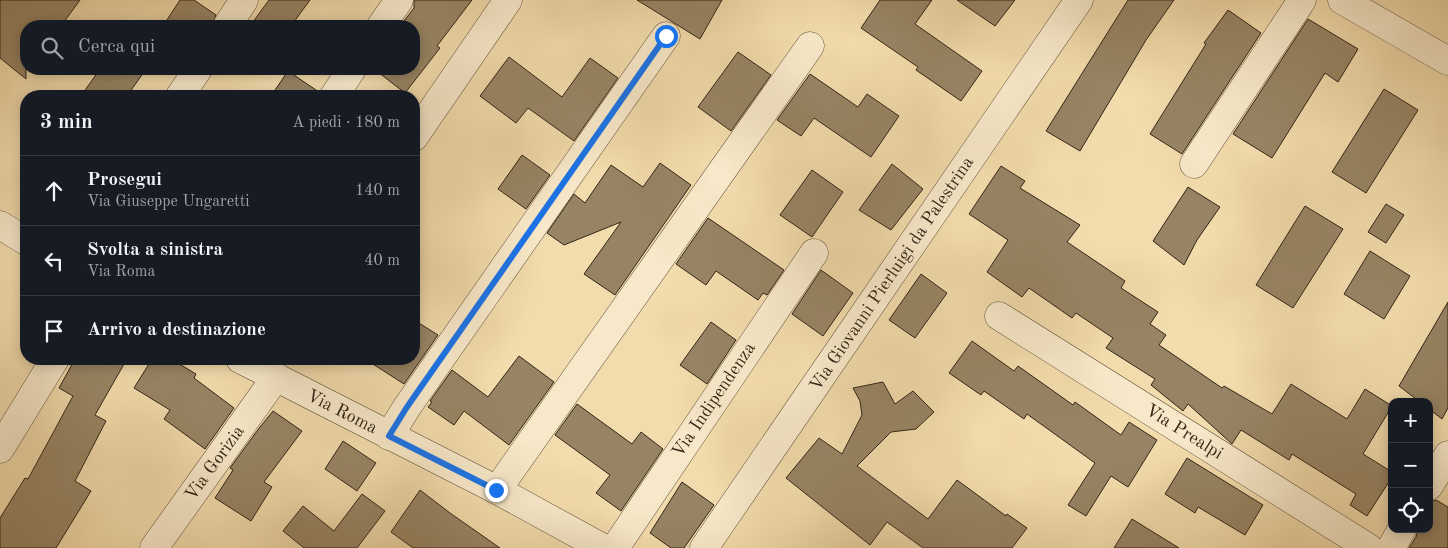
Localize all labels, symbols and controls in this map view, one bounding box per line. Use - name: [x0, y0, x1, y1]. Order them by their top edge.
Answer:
- search box: [20, 20, 420, 75]
- route start: [655, 25, 678, 48]
- icon: search: [38, 34, 66, 62]
- text: Cerca qui: [78, 38, 155, 57]
- text: 3 min: [40, 112, 93, 133]
- text: A piedi · 180 m: [292, 115, 400, 131]
- street label: Via Giovanni Pierluigi da Palestrina: [807, 153, 977, 395]
- text: Prosegui: [87, 171, 162, 190]
- icon: ahead: [40, 177, 68, 205]
- text: 140 m: [355, 183, 400, 199]
- text: Via Giuseppe Ungaretti: [87, 194, 250, 210]
- text: Svolta a sinistra: [87, 241, 223, 260]
- icon: left: [40, 247, 68, 275]
- text: 40 m: [364, 253, 400, 269]
- text: Via Roma: [87, 264, 155, 280]
- icon: arrive: [40, 317, 68, 345]
- text: Arrivo a destinazione: [87, 321, 266, 340]
- street label: Via Indipendenza: [669, 339, 759, 461]
- street label: Via Roma: [304, 387, 380, 438]
- map controls: [1388, 398, 1433, 533]
- button: +: [1388, 398, 1433, 443]
- street label: Via Prealpi: [1142, 401, 1226, 463]
- street label: Via Gorizia: [182, 422, 248, 504]
- button: −: [1388, 443, 1433, 488]
- route end: [485, 479, 508, 502]
- button: locate: [1388, 488, 1433, 533]

